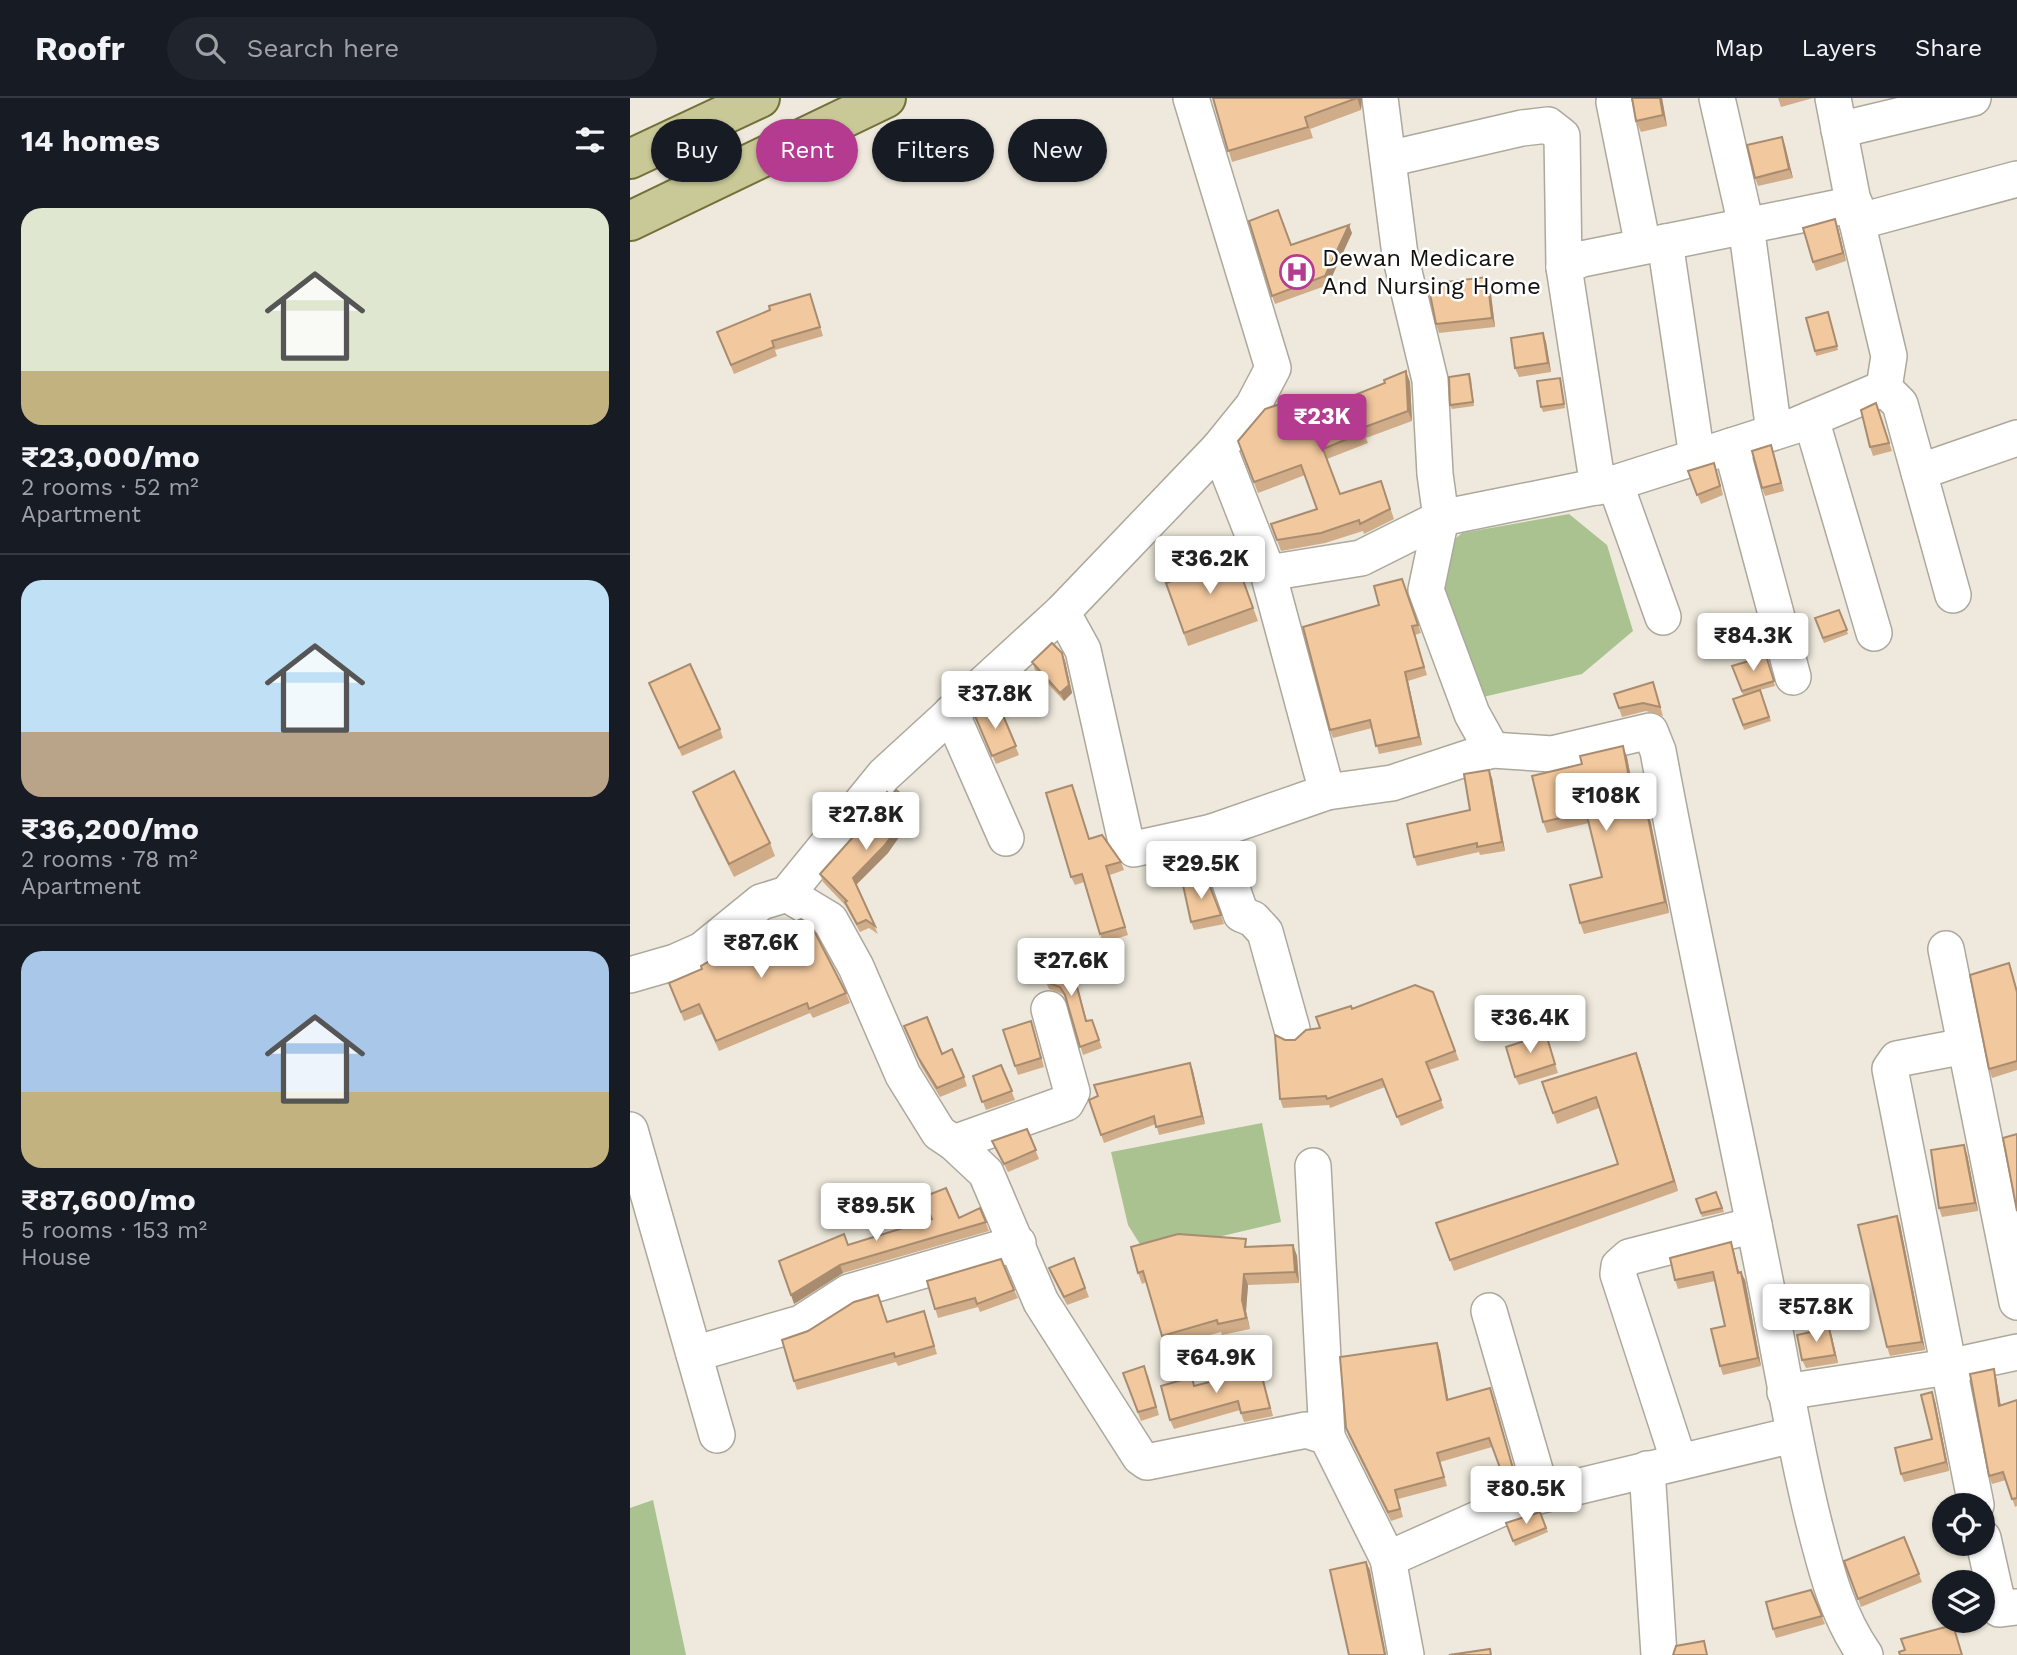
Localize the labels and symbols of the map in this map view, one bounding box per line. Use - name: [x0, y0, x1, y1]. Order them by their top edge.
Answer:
- place label: Dewan Medicare And Nursing Home: [1322, 244, 1541, 300]
- hospital icon: Dewan Medicare And Nursing Home: [1278, 253, 1316, 291]
- pin: ₹23K: [1281, 394, 1363, 454]
- pin: ₹36.2K: [1153, 536, 1267, 596]
- pin: ₹84.3K: [1696, 614, 1810, 673]
- pin: ₹37.8K: [938, 672, 1052, 731]
- pin: ₹108K: [1557, 774, 1655, 833]
- pin: ₹27.8K: [809, 792, 923, 852]
- pin: ₹29.5K: [1144, 842, 1258, 901]
- pin: ₹87.6K: [704, 920, 818, 980]
- pin: ₹27.6K: [1014, 939, 1128, 998]
- pin: ₹36.4K: [1473, 996, 1587, 1055]
- pin: ₹89.5K: [819, 1184, 933, 1243]
- pin: ₹57.8K: [1759, 1284, 1873, 1344]
- pin: ₹64.9K: [1159, 1336, 1273, 1395]
- pin: ₹80.5K: [1469, 1466, 1583, 1526]

